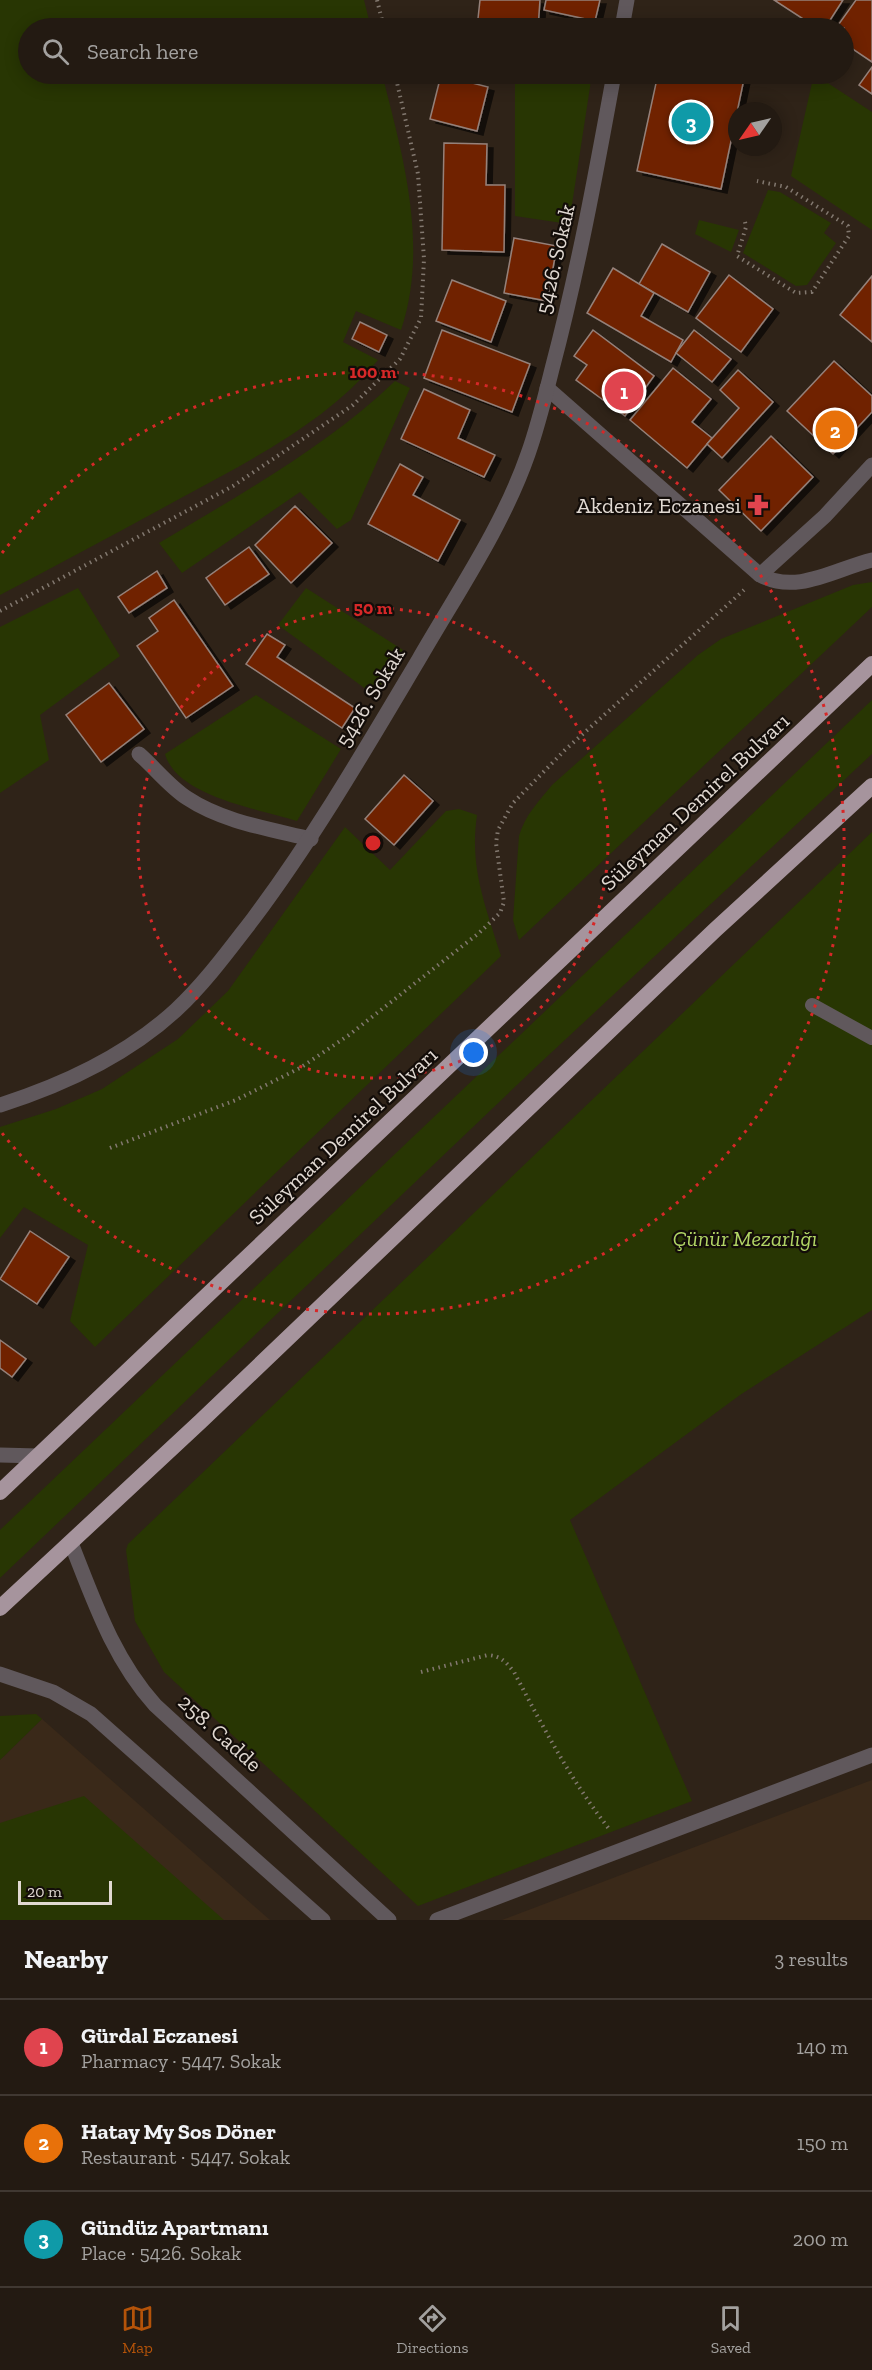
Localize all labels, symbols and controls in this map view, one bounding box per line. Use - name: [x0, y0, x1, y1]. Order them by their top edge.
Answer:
- search box: [18, 18, 854, 84]
- icon: search: [39, 35, 72, 68]
- text: Search here: [87, 38, 198, 65]
- pin: 3: [672, 100, 710, 144]
- north arrow: [728, 102, 782, 156]
- street label: 5426. Sokak: [529, 201, 581, 317]
- text: 100 m: [349, 361, 397, 383]
- pin: 1: [604, 368, 644, 414]
- pin: 2: [816, 408, 854, 452]
- place label: Akdeniz Eczanesi: [577, 492, 741, 519]
- pharmacy icon: Akdeniz Eczanesi: [746, 493, 770, 517]
- text: 50 m: [354, 597, 393, 619]
- street label: 5426. Sokak: [330, 642, 411, 752]
- street label: Süleyman Demirel Bulvarı: [595, 707, 795, 897]
- centre of rings: [363, 833, 383, 853]
- your location: [459, 1038, 488, 1067]
- street label: Süleyman Demirel Bulvarı: [243, 1041, 443, 1231]
- park label: Çünür Mezarlığı: [673, 1225, 817, 1252]
- street label: 258. Cadde: [173, 1688, 267, 1778]
- scale bar: [18, 1878, 112, 1906]
- text: 20 m: [27, 1882, 62, 1901]
- text: Nearby: [24, 1943, 108, 1975]
- text: 3 results: [774, 1947, 848, 1971]
- text: Gürdal Eczanesi: [81, 2022, 238, 2049]
- text: 1: [39, 2035, 48, 2059]
- text: 140 m: [796, 2035, 848, 2059]
- text: Pharmacy · 5447. Sokak: [81, 2049, 281, 2073]
- text: Hatay My Sos Döner: [81, 2118, 276, 2145]
- text: 2: [38, 2131, 49, 2155]
- text: 150 m: [797, 2131, 848, 2155]
- text: Restaurant · 5447. Sokak: [81, 2145, 290, 2169]
- text: Gündüz Apartmanı: [81, 2214, 268, 2241]
- text: 3: [38, 2227, 49, 2251]
- text: 200 m: [793, 2227, 848, 2251]
- text: Place · 5426. Sokak: [81, 2241, 241, 2265]
- tab: Map: [121, 2302, 154, 2357]
- tab: Directions: [396, 2302, 469, 2357]
- tab: Saved: [711, 2302, 751, 2357]

